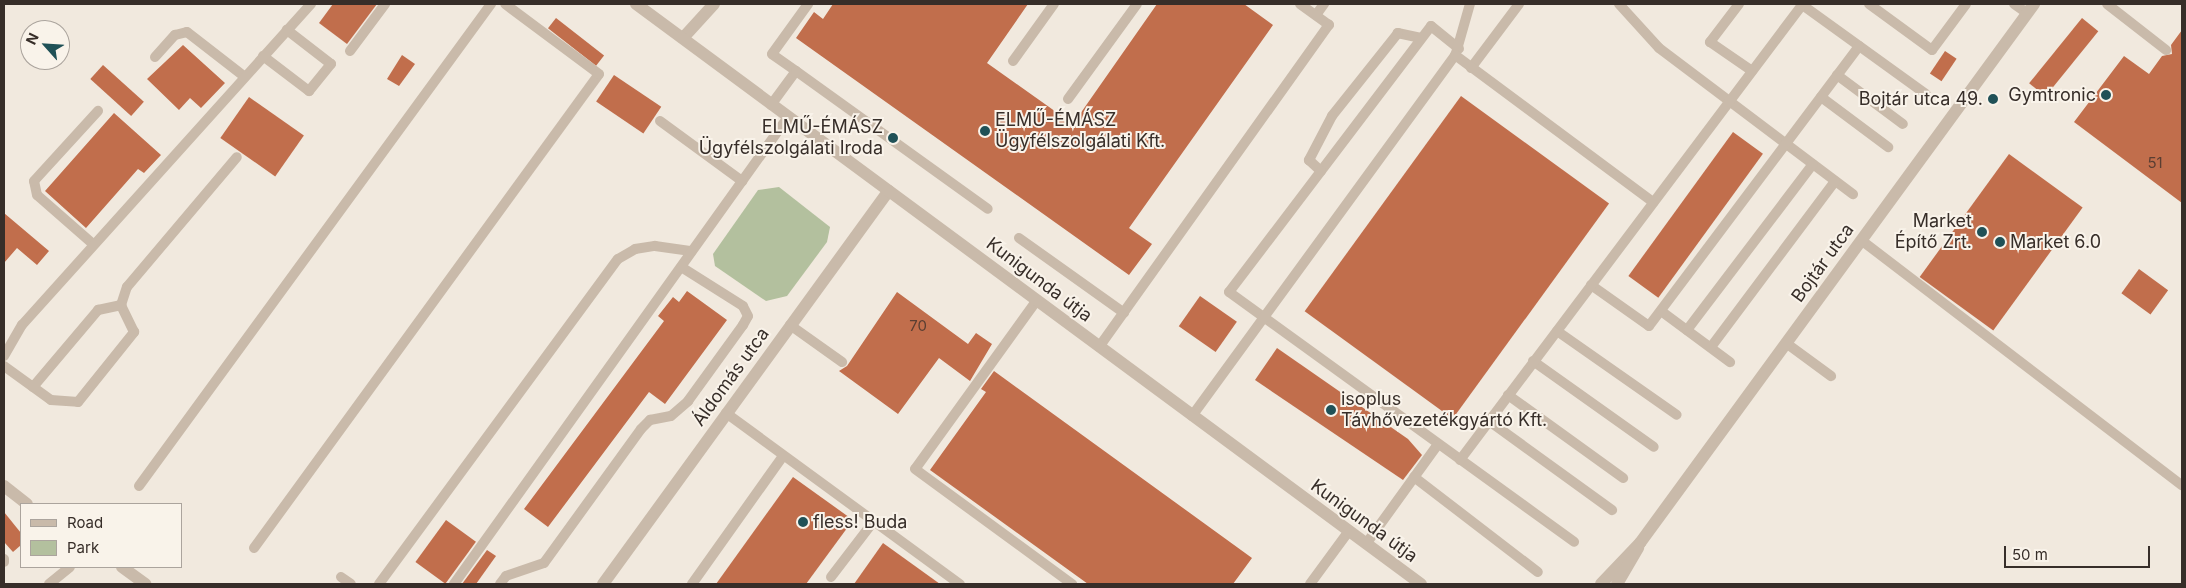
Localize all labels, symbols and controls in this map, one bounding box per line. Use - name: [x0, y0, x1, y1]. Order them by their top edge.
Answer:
- north arrow: [20, 20, 70, 70]
- text: N: [22, 30, 42, 47]
- place label: Gymtronic: [2008, 84, 2096, 106]
- place label: Bojtár utca 49.: [1859, 88, 1983, 110]
- marker: Gymtronic: [2100, 89, 2112, 101]
- marker: Bojtár utca 49.: [1987, 93, 1999, 105]
- place label: ELMŰ-ÉMÁSZ Ügyfélszolgálati Kft.: [995, 110, 1165, 152]
- place label: ELMŰ-ÉMÁSZ Ügyfélszolgálati Iroda: [699, 117, 883, 160]
- marker: ELMŰ-ÉMÁSZ Ügyfélszolgálati Kft.: [979, 125, 991, 137]
- marker: ELMŰ-ÉMÁSZ Ügyfélszolgálati Iroda: [887, 132, 899, 144]
- house number: 51: [2147, 154, 2163, 172]
- place label: Market Építő Zrt.: [1895, 211, 1972, 253]
- street label: Bojtár utca: [1787, 220, 1859, 306]
- marker: Market Építő Zrt.: [1976, 226, 1988, 238]
- place label: Market 6.0: [2010, 231, 2101, 253]
- street label: Kunigunda útja: [982, 233, 1096, 327]
- marker: Market 6.0: [1994, 236, 2006, 248]
- house number: 70: [909, 317, 927, 335]
- street label: Áldomás utca: [688, 324, 774, 430]
- place label: isoplus Távhővezetékgyártó Kft.: [1341, 389, 1547, 432]
- marker: isoplus Távhővezetékgyártó Kft.: [1325, 404, 1337, 416]
- street label: Kunigunda útja: [1306, 475, 1422, 567]
- legend: [20, 503, 182, 568]
- place label: fless! Buda: [813, 511, 907, 533]
- text: Road: [67, 513, 103, 532]
- marker: fless! Buda: [797, 516, 809, 528]
- scale bar: [2006, 536, 2152, 568]
- text: Park: [67, 538, 99, 557]
- text: 50 m: [2012, 545, 2048, 564]

